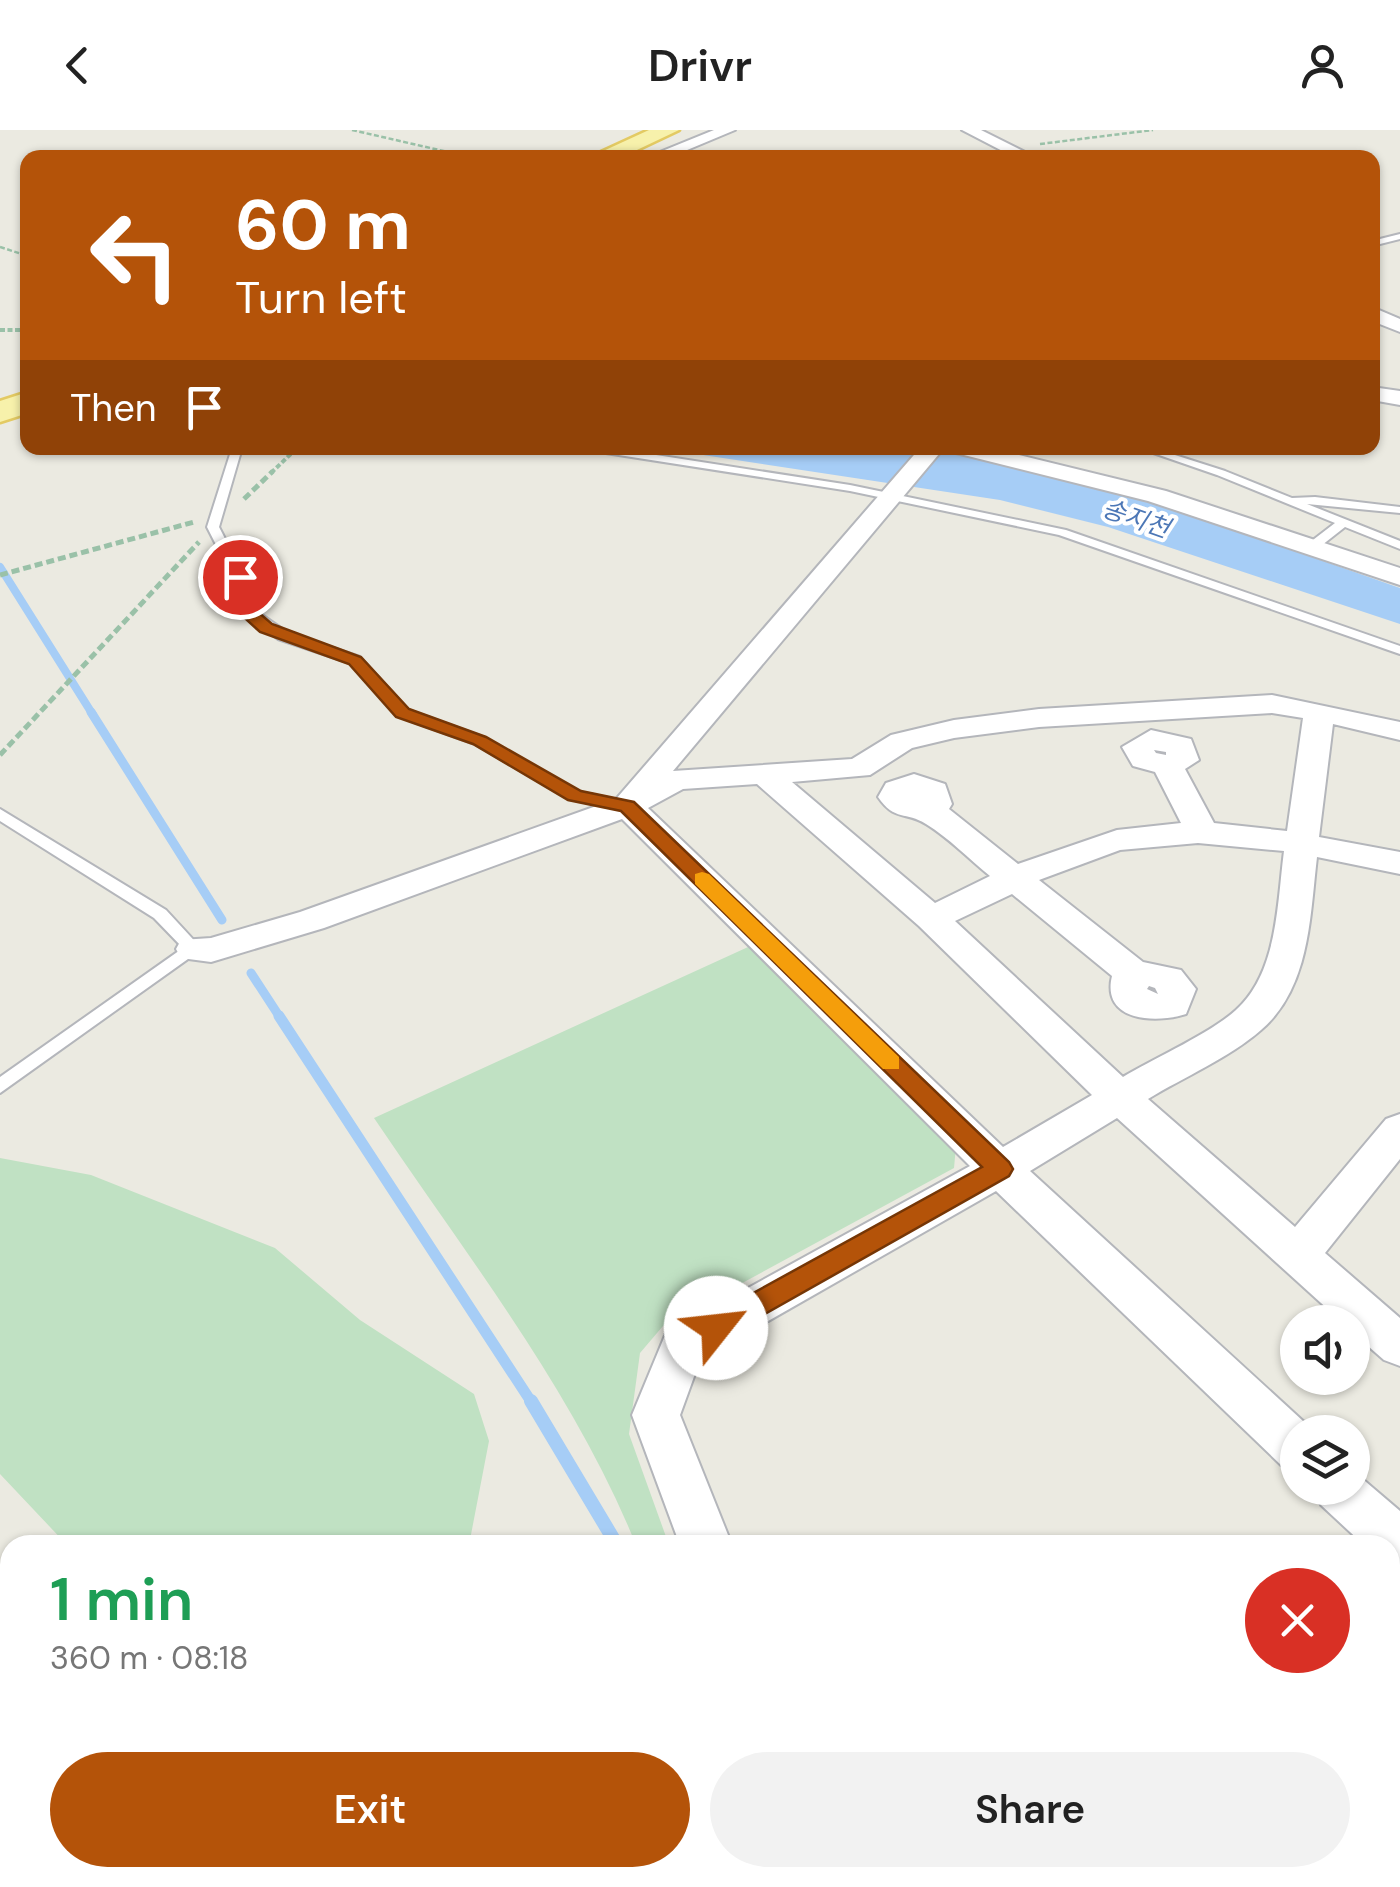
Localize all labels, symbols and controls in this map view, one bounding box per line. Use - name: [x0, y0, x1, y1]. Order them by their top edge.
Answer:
- text: Drivr: [648, 36, 752, 95]
- icon: back: [50, 38, 105, 93]
- icon: person: [1295, 38, 1350, 93]
- text: 60 m: [235, 180, 411, 271]
- icon: left: [70, 190, 200, 320]
- text: Turn left: [235, 268, 407, 327]
- icon: arrive: [177, 380, 232, 435]
- text: Then: [70, 383, 157, 433]
- water label: 송지천: [1098, 492, 1177, 546]
- pin: [198, 535, 283, 620]
- icon: arrive: [213, 550, 268, 605]
- position arrow: [664, 1276, 768, 1380]
- map controls: [1280, 1305, 1370, 1505]
- button: sound: [1280, 1305, 1370, 1395]
- button: layers: [1280, 1415, 1370, 1505]
- text: 1 min: [50, 1560, 193, 1639]
- button: close: [1245, 1568, 1350, 1673]
- text: 360 m · 08:18: [50, 1637, 249, 1679]
- button: Exit: [50, 1752, 690, 1867]
- button: Share: [710, 1752, 1350, 1867]

